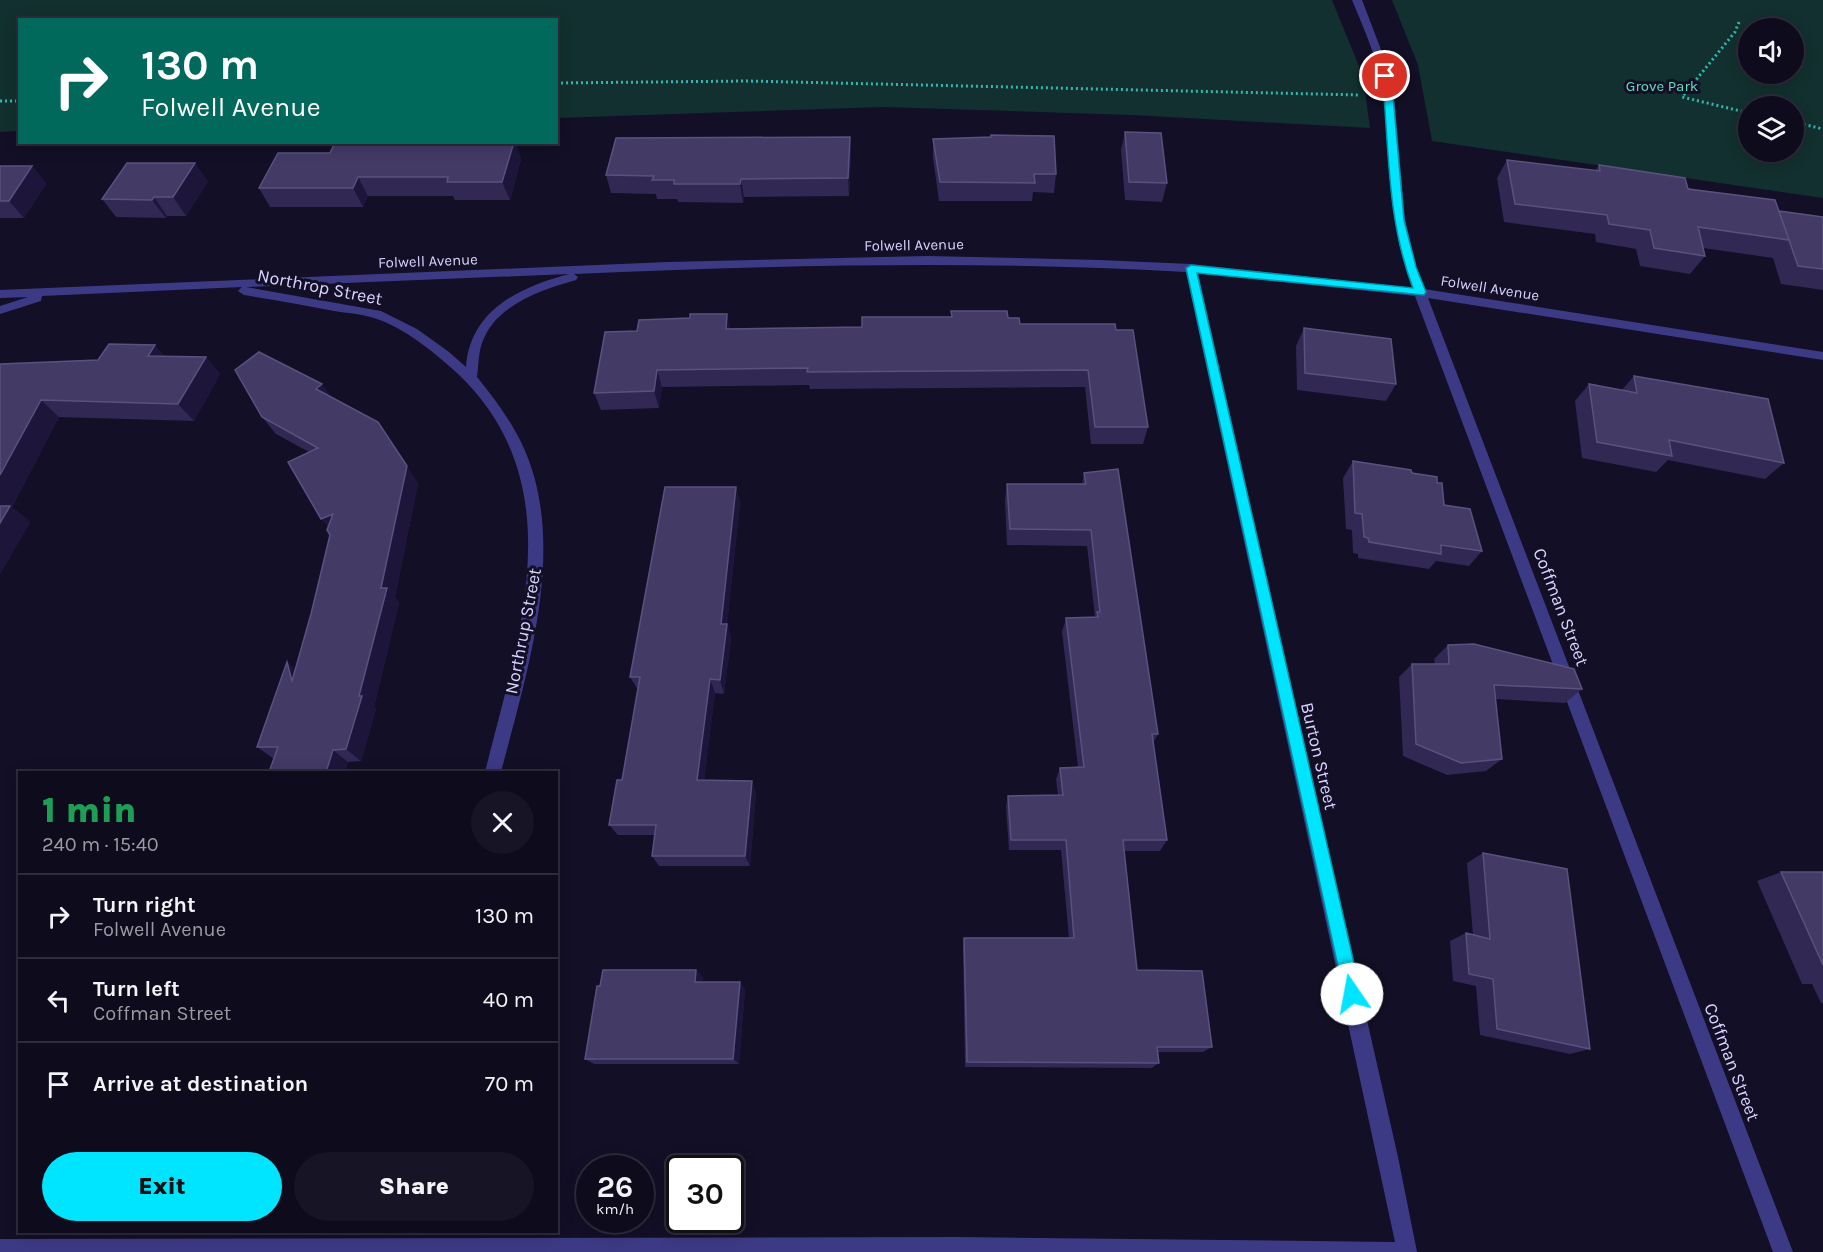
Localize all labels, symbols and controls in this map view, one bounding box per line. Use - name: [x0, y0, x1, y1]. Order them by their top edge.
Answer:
- map controls: [1738, 18, 1804, 162]
- button: sound: [1738, 18, 1804, 84]
- text: 130 m: [141, 40, 259, 90]
- icon: right: [42, 42, 120, 120]
- pin: [1359, 50, 1410, 101]
- icon: arrive: [1368, 59, 1401, 92]
- park label: Grove Park: [1626, 77, 1698, 95]
- text: Folwell Avenue: [141, 91, 321, 123]
- button: layers: [1738, 96, 1804, 162]
- street label: Folwell Avenue: [864, 235, 964, 255]
- street label: Folwell Avenue: [378, 250, 478, 272]
- street label: Northrop Street: [256, 264, 385, 310]
- street label: Folwell Avenue: [1439, 271, 1541, 305]
- street label: Coffman Street: [1528, 545, 1594, 669]
- street label: Northrup Street: [500, 566, 546, 696]
- street label: Burton Street: [1296, 700, 1342, 812]
- text: 1 min: [42, 789, 136, 831]
- button: close: [471, 791, 534, 854]
- text: 240 m · 15:40: [42, 833, 159, 856]
- text: Turn right: [93, 892, 196, 918]
- icon: right: [42, 900, 75, 933]
- text: 130 m: [475, 903, 534, 929]
- text: Folwell Avenue: [93, 918, 226, 941]
- position arrow: [1320, 962, 1384, 1026]
- text: Turn left: [93, 976, 180, 1002]
- icon: left: [42, 984, 75, 1017]
- text: 40 m: [483, 987, 534, 1013]
- street label: Coffman Street: [1699, 1000, 1765, 1124]
- text: Coffman Street: [93, 1002, 231, 1025]
- icon: arrive: [42, 1068, 75, 1101]
- text: Arrive at destination: [93, 1071, 308, 1097]
- text: 70 m: [485, 1071, 534, 1097]
- button: Exit: [42, 1152, 282, 1221]
- button: Share: [294, 1152, 534, 1221]
- speed limit sign: 30: [666, 1155, 744, 1233]
- text: 26: [597, 1169, 633, 1205]
- text: km/h: [596, 1200, 634, 1218]

